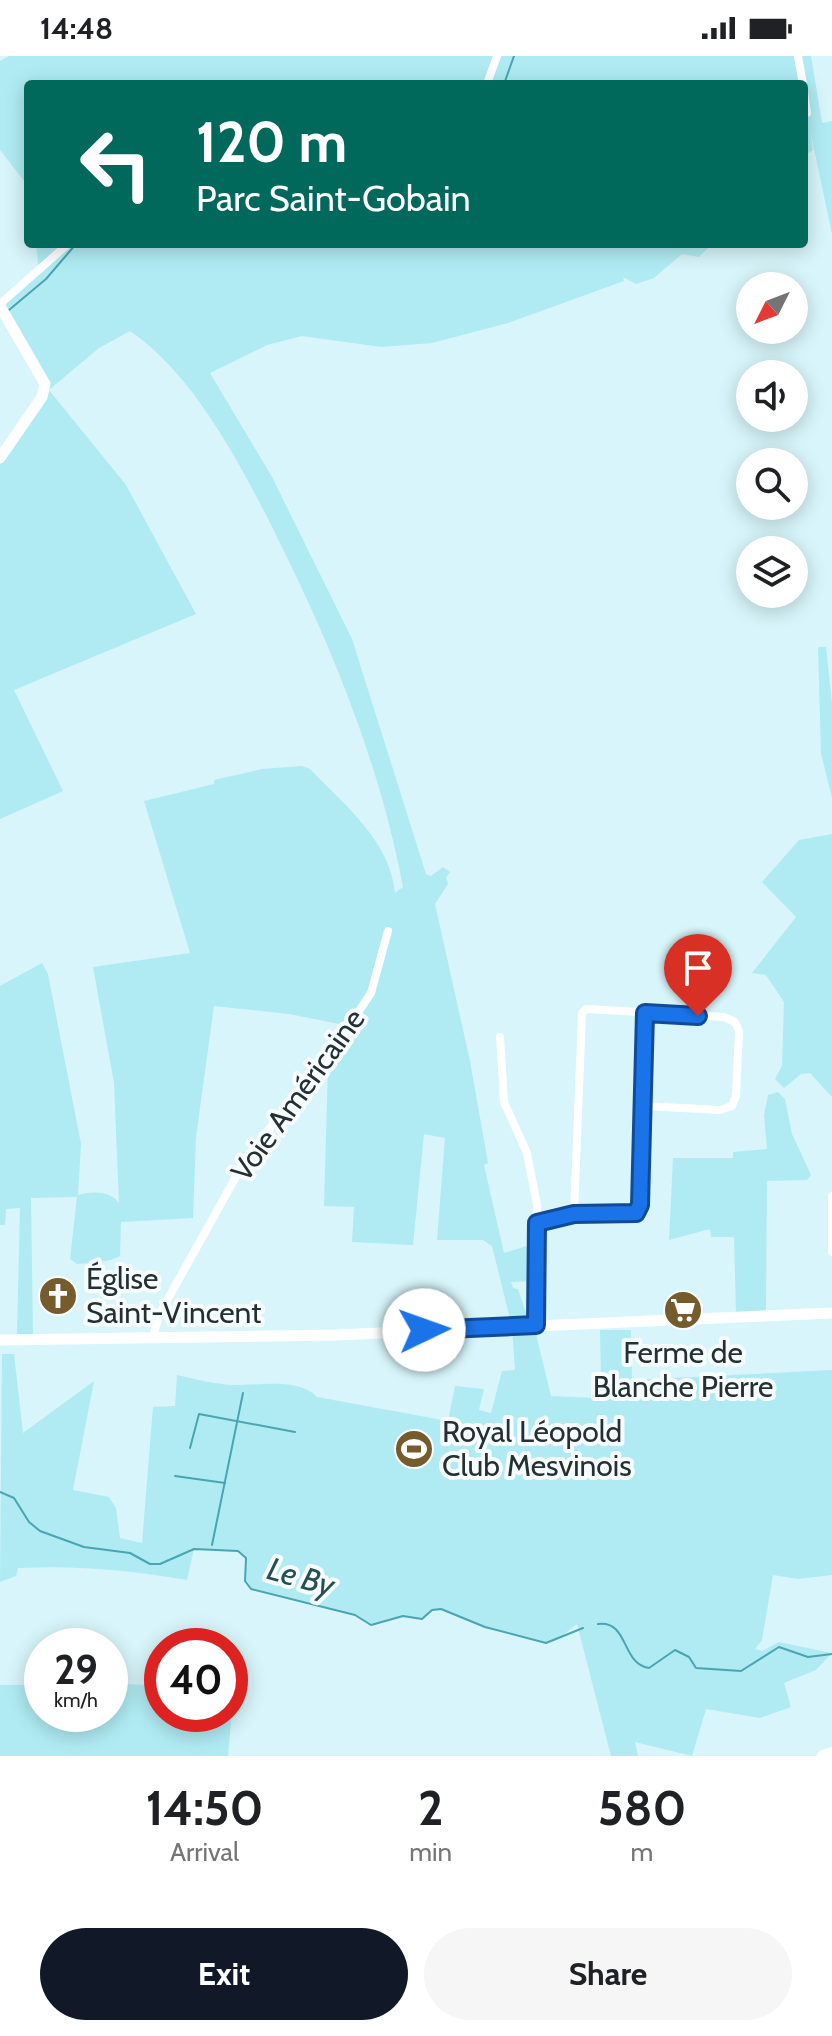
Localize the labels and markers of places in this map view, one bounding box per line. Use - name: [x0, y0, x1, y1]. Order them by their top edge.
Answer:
- pin: [664, 934, 732, 1016]
- place label: Église Saint-Vincent: [86, 1260, 261, 1331]
- church icon: Église Saint-Vincent: [37, 1275, 79, 1317]
- supermarket icon: Ferme de Blanche Pierre: [662, 1289, 704, 1331]
- place label: Ferme de Blanche Pierre: [593, 1334, 773, 1405]
- place label: Royal Léopold Club Mesvinois: [442, 1413, 632, 1484]
- sports icon: Royal Léopold Club Mesvinois: [393, 1428, 435, 1470]

